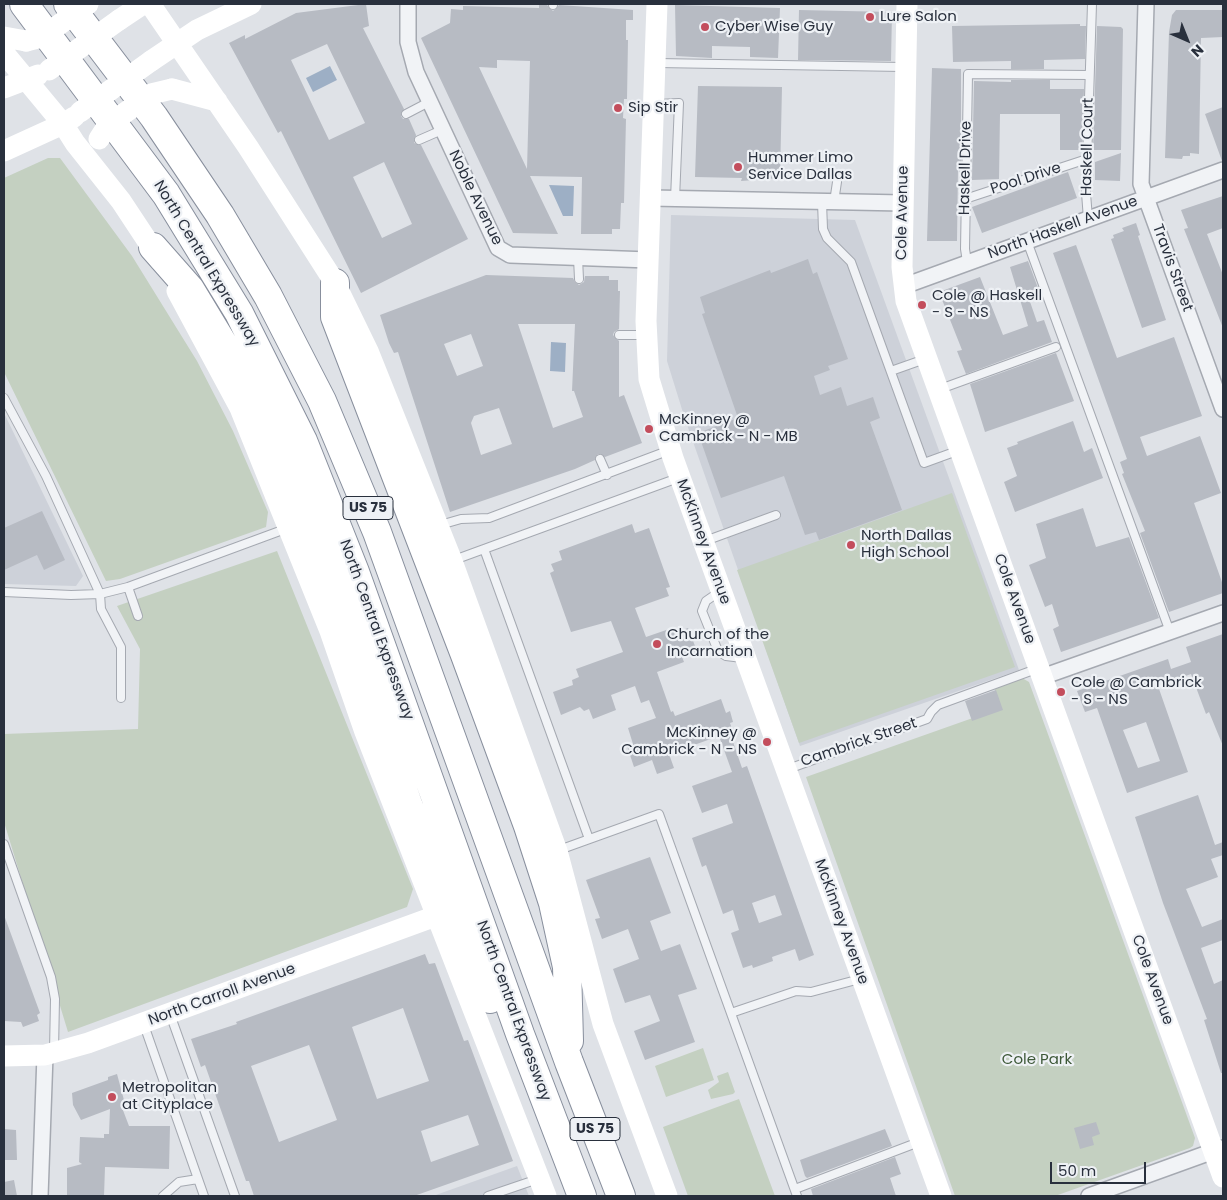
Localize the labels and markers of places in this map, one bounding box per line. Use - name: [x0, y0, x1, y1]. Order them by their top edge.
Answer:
- place label: Lure Salon: [880, 8, 957, 26]
- marker: Lure Salon: [864, 11, 876, 23]
- place label: Cyber Wise Guy: [715, 18, 833, 36]
- marker: Cyber Wise Guy: [699, 21, 711, 33]
- place label: Sip Stir: [628, 99, 678, 117]
- marker: Sip Stir: [612, 102, 624, 114]
- place label: Hummer Limo Service Dallas: [748, 149, 853, 184]
- marker: Hummer Limo Service Dallas: [732, 161, 744, 173]
- place label: Cole @ Haskell - S - NS: [932, 287, 1042, 322]
- marker: Cole @ Haskell - S - NS: [916, 299, 928, 311]
- place label: McKinney @ Cambrick - N - MB: [659, 411, 798, 446]
- marker: McKinney @ Cambrick - N - MB: [643, 423, 655, 435]
- place label: North Dallas High School: [861, 527, 952, 562]
- marker: North Dallas High School: [845, 539, 857, 551]
- place label: Church of the Incarnation: [667, 626, 769, 661]
- marker: Church of the Incarnation: [651, 638, 663, 650]
- place label: Cole @ Cambrick - S - NS: [1071, 674, 1202, 709]
- marker: Cole @ Cambrick - S - NS: [1055, 686, 1067, 698]
- place label: McKinney @ Cambrick - N - NS: [621, 724, 757, 759]
- marker: McKinney @ Cambrick - N - NS: [761, 736, 773, 748]
- place label: Metropolitan at Cityplace: [122, 1079, 217, 1114]
- marker: Metropolitan at Cityplace: [106, 1091, 118, 1103]

